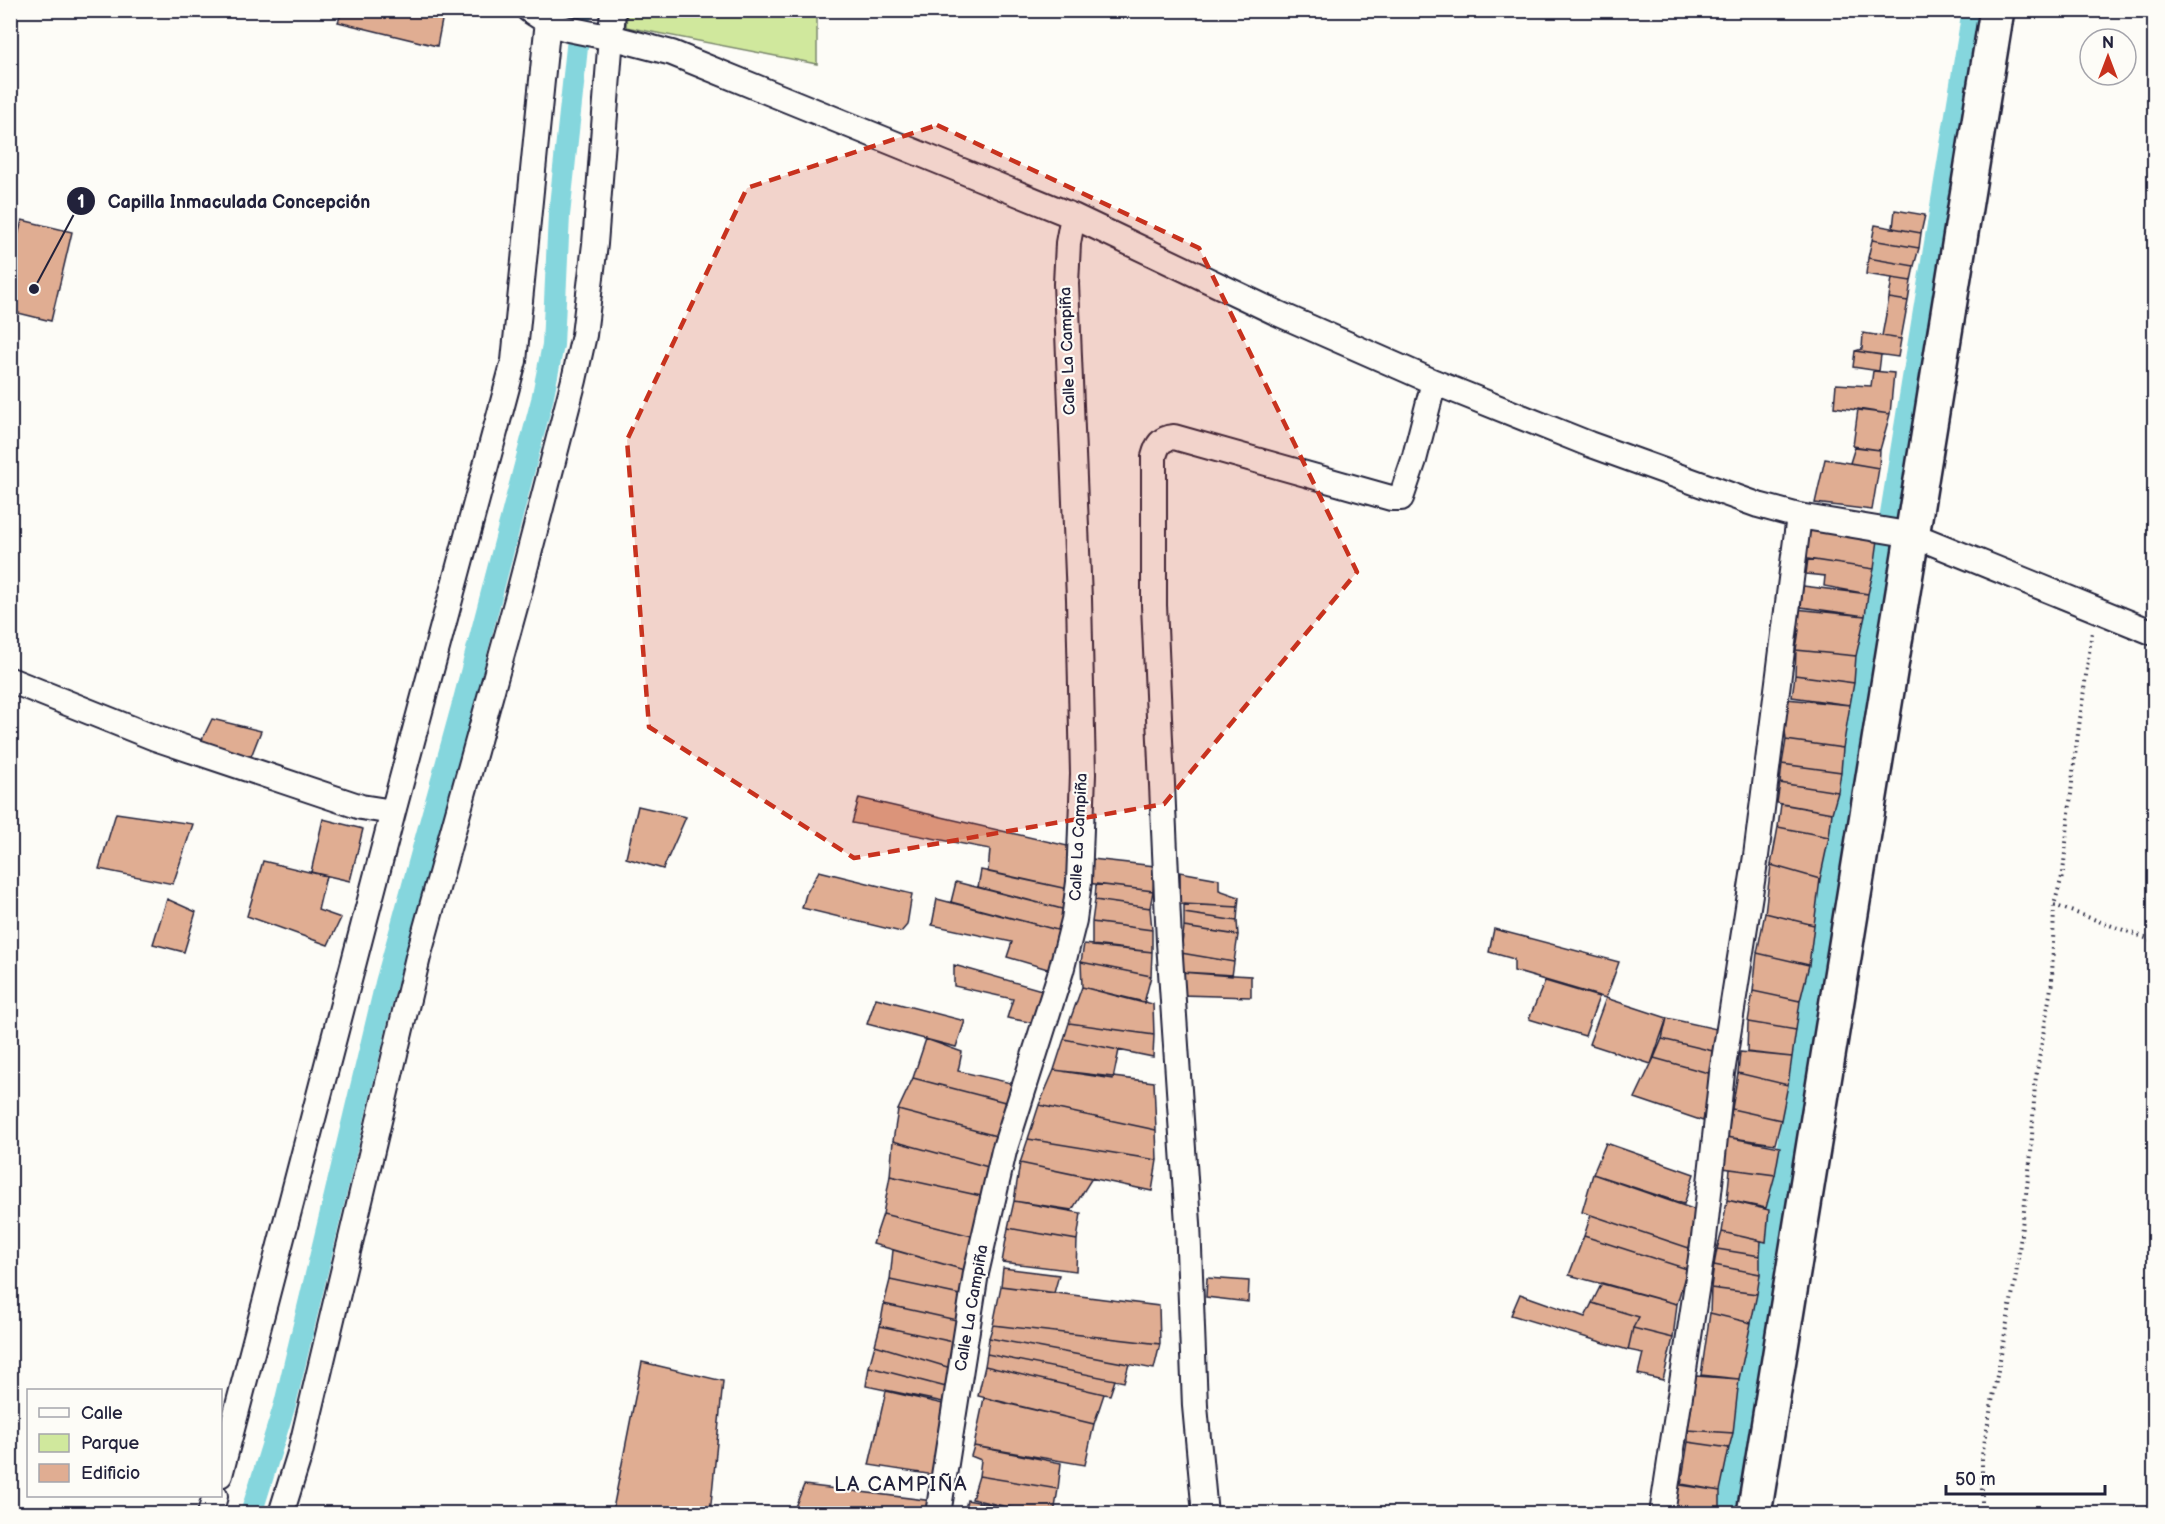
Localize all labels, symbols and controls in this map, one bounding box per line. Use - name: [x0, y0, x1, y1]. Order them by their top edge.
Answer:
- north arrow: [2078, 27, 2138, 87]
- text: N: [2102, 34, 2114, 53]
- callout: Capilla Inmaculada Concepción: [66, 183, 382, 219]
- text: 1: [77, 192, 85, 213]
- text: Capilla Inmaculada Concepción: [108, 192, 370, 213]
- street label: Calle La Campiña: [1056, 287, 1080, 415]
- street label: Calle La Campiña: [1066, 773, 1092, 901]
- street label: Calle La Campiña: [952, 1243, 992, 1373]
- legend: [27, 1389, 222, 1497]
- text: Calle: [81, 1403, 123, 1424]
- text: Parque: [81, 1433, 139, 1454]
- scale bar: [1946, 1458, 2105, 1496]
- text: Edificio: [81, 1463, 140, 1484]
- text: 50 m: [1955, 1469, 1996, 1490]
- district label: LA CAMPIÑA: [834, 1473, 968, 1497]

